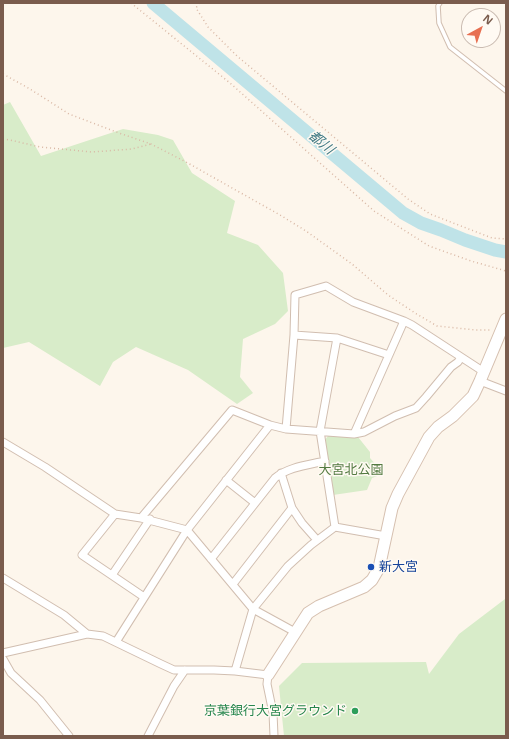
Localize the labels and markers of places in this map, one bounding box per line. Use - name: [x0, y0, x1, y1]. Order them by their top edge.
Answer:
- place label: 新大宮: [379, 559, 418, 575]
- marker: 新大宮: [366, 562, 376, 572]
- place label: 京葉銀行大宮グラウンド: [204, 703, 347, 719]
- marker: 京葉銀行大宮グラウンド: [350, 706, 360, 716]

